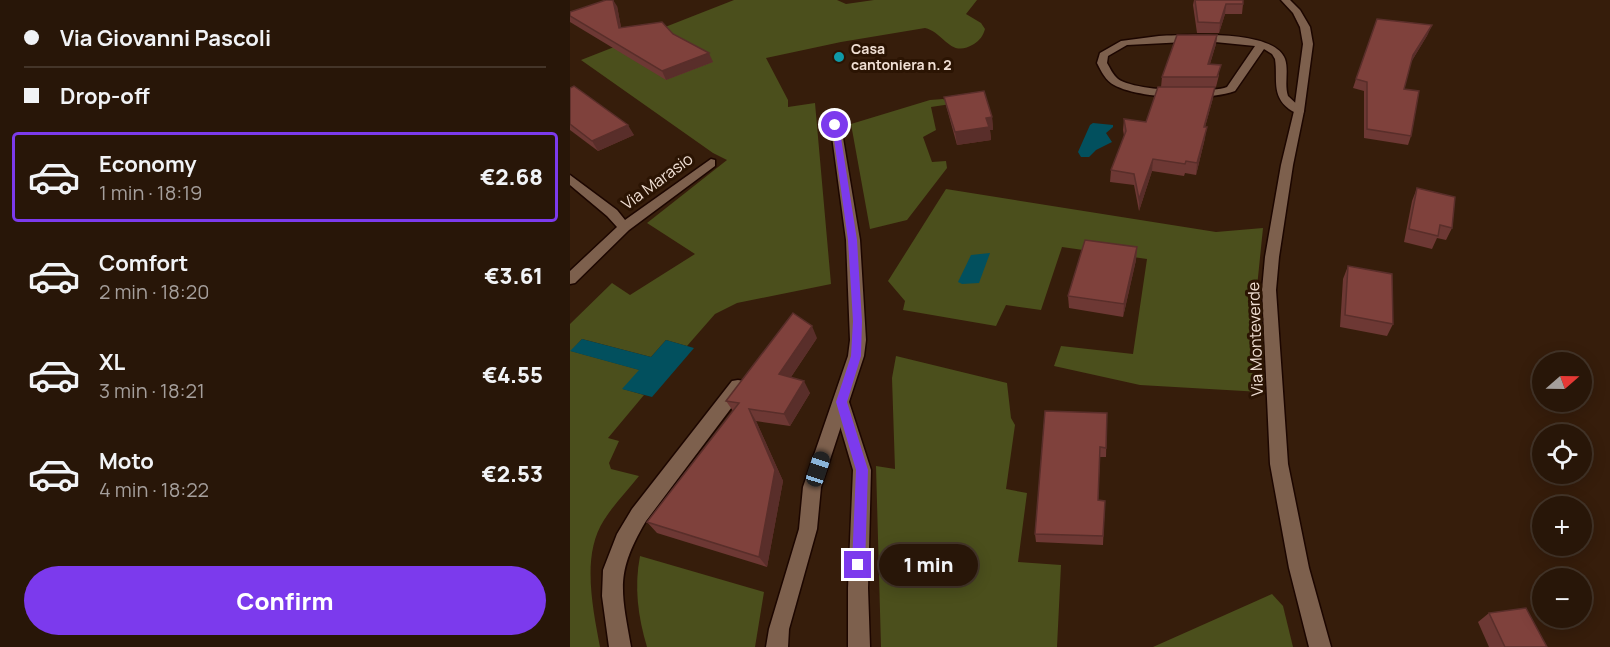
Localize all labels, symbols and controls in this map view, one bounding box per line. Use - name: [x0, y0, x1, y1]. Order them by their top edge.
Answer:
- text: Via Giovanni Pascoli: [60, 23, 271, 53]
- place label: Casa cantoniera n. 2: [851, 39, 952, 74]
- marker: Casa cantoniera n. 2: [832, 50, 846, 64]
- text: Drop-off: [60, 81, 150, 111]
- route start: [821, 111, 848, 138]
- street label: Via Marasio: [617, 148, 697, 214]
- text: Economy: [99, 149, 197, 179]
- icon: car: [27, 150, 81, 204]
- text: €2.68: [480, 162, 543, 192]
- text: 1 min · 18:19: [99, 179, 202, 206]
- text: Comfort: [99, 248, 188, 278]
- icon: car: [27, 249, 81, 303]
- text: €3.61: [484, 261, 543, 291]
- text: 2 min · 18:20: [99, 278, 209, 305]
- street label: Via Monteverde: [1242, 282, 1268, 396]
- text: XL: [99, 347, 125, 377]
- icon: car: [27, 348, 81, 402]
- north arrow: [1532, 352, 1592, 412]
- map controls: [1532, 352, 1592, 628]
- text: €4.55: [482, 360, 543, 390]
- text: 3 min · 18:21: [99, 377, 205, 404]
- button: locate: [1532, 424, 1592, 484]
- text: Moto: [99, 446, 154, 476]
- icon: car: [27, 447, 81, 501]
- car: [804, 449, 832, 489]
- text: €2.53: [481, 459, 543, 489]
- text: 4 min · 18:22: [99, 476, 209, 503]
- button: +: [1532, 496, 1592, 556]
- callout: 1 min: [879, 544, 978, 586]
- route end: [844, 551, 871, 578]
- text: 1 min: [903, 551, 954, 578]
- button: Confirm: [24, 566, 546, 635]
- button: −: [1532, 568, 1592, 628]

